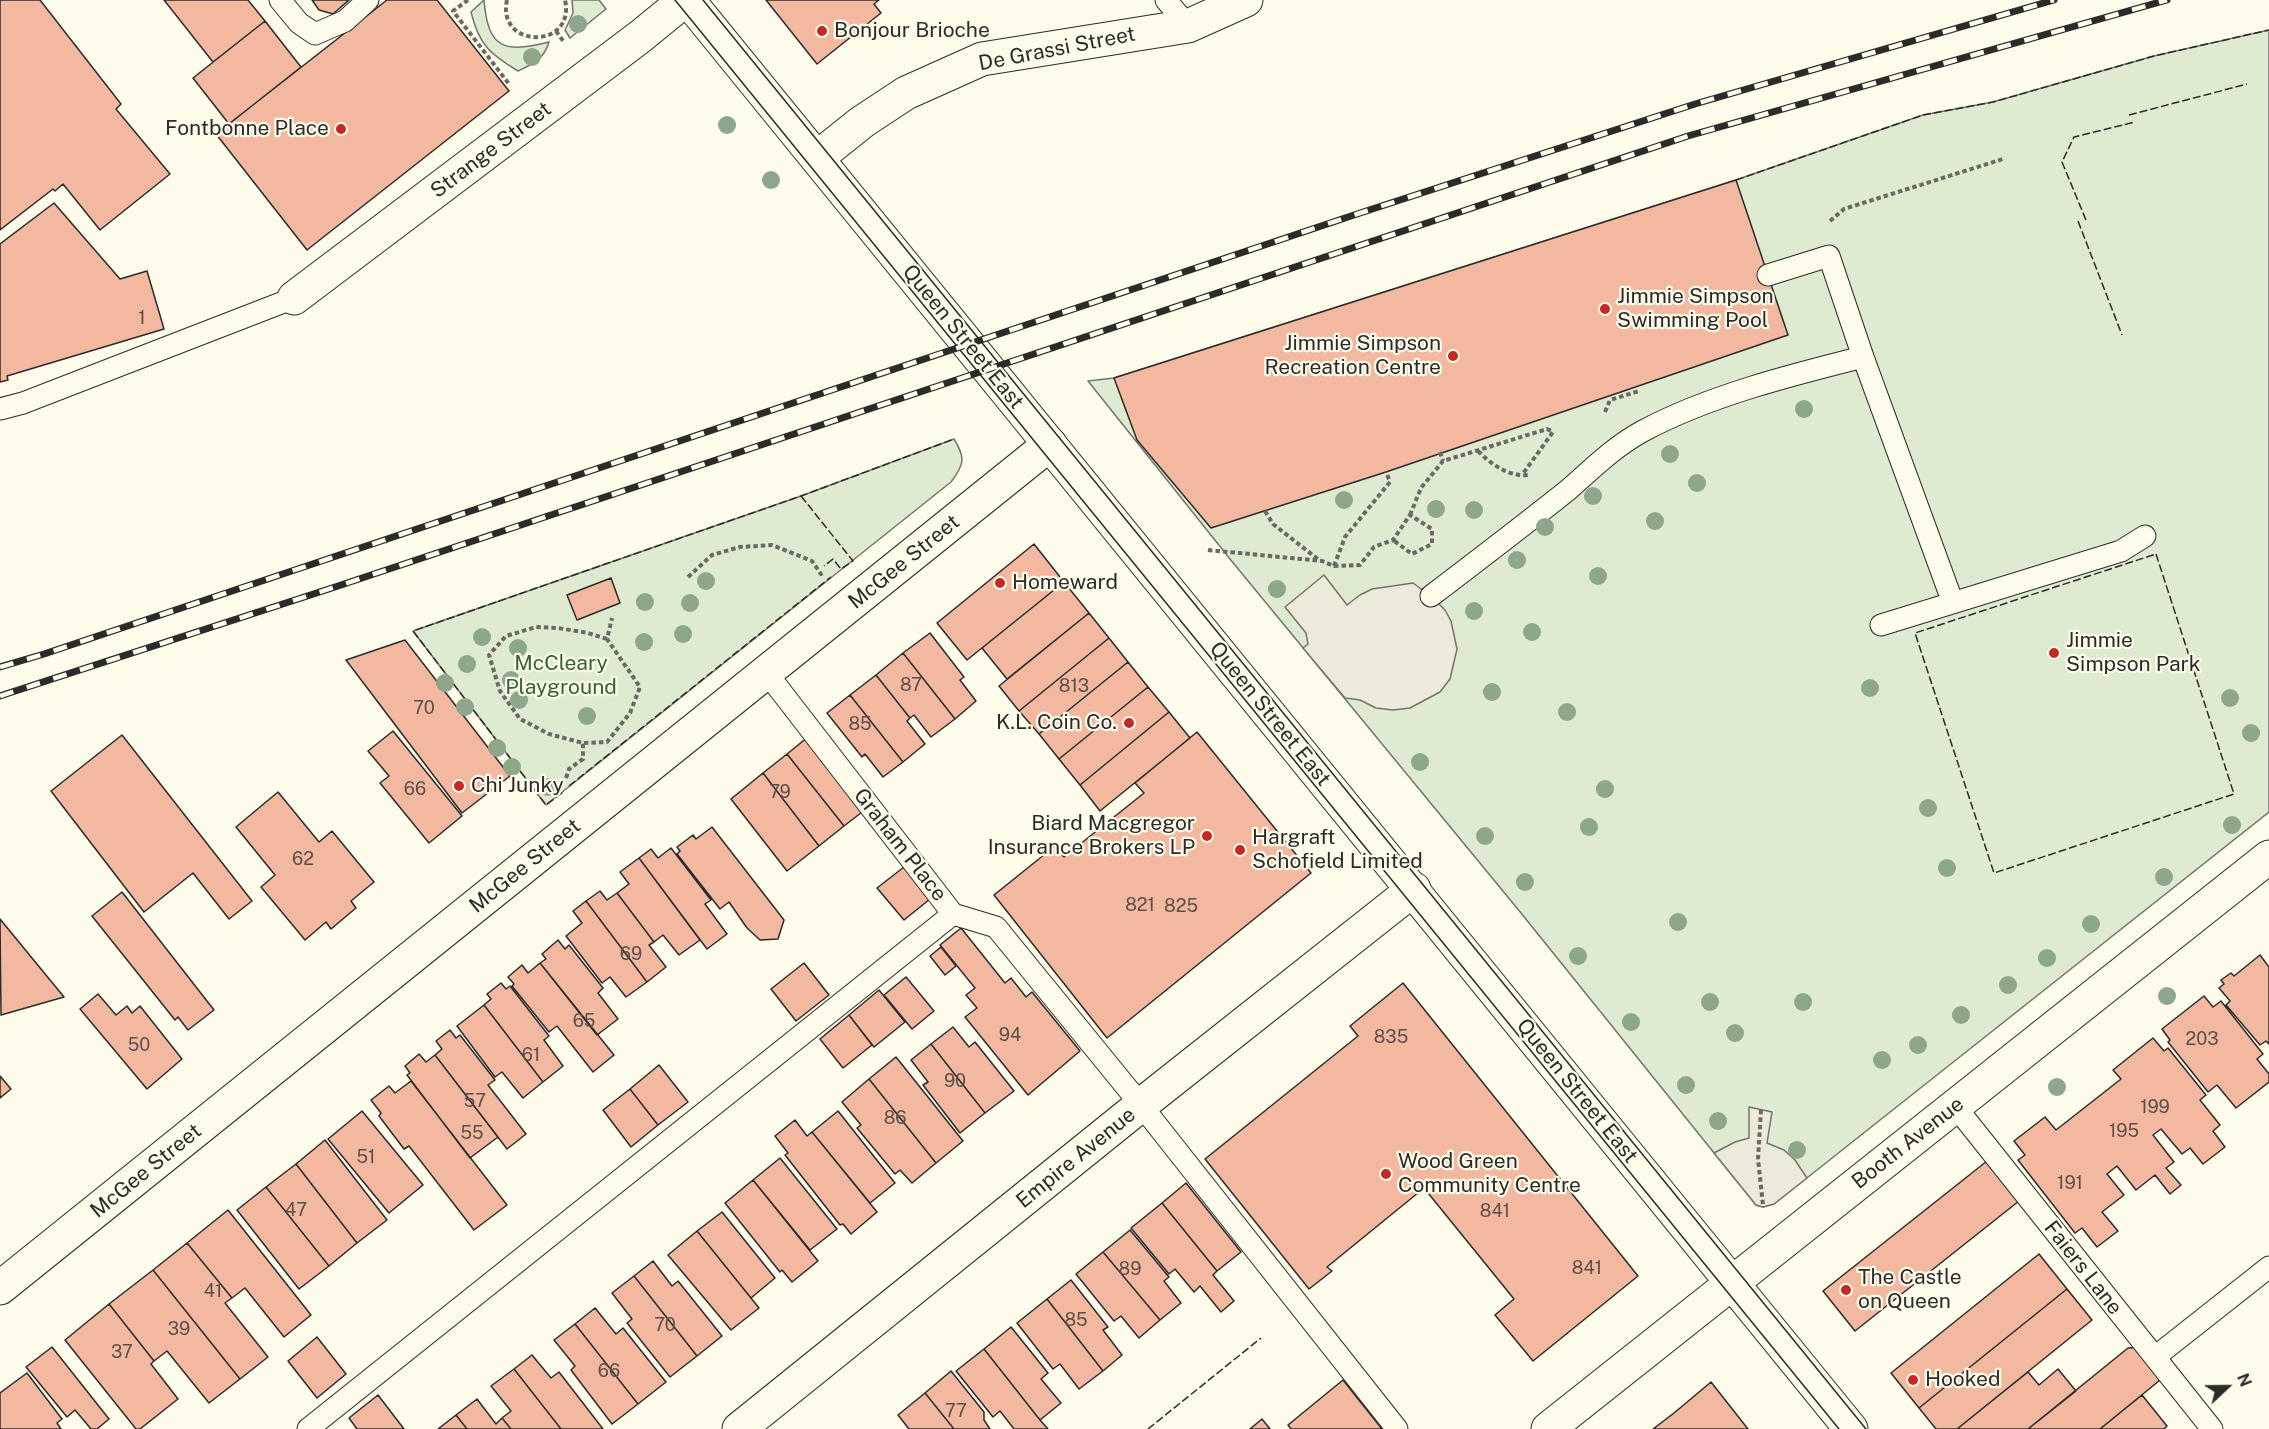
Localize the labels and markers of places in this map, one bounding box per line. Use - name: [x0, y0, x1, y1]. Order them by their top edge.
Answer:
- place label: Bonjour Brioche: [834, 18, 990, 44]
- marker: Bonjour Brioche: [815, 24, 829, 38]
- place label: Fontbonne Place: [165, 116, 329, 142]
- marker: Fontbonne Place: [334, 122, 348, 136]
- place label: Jimmie Simpson Swimming Pool: [1617, 284, 1774, 334]
- marker: Jimmie Simpson Swimming Pool: [1598, 302, 1612, 316]
- place label: Jimmie Simpson Recreation Centre: [1264, 331, 1441, 381]
- marker: Jimmie Simpson Recreation Centre: [1446, 349, 1460, 363]
- place label: Homeward: [1012, 570, 1118, 596]
- marker: Homeward: [993, 576, 1007, 590]
- place label: Jimmie Simpson Park: [2066, 628, 2201, 678]
- marker: Jimmie Simpson Park: [2047, 646, 2061, 660]
- place label: K.L. Coin Co.: [996, 710, 1117, 736]
- marker: K.L. Coin Co.: [1122, 716, 1136, 730]
- place label: Chi Junky: [471, 773, 564, 799]
- marker: Chi Junky: [452, 779, 466, 793]
- place label: Biard Macgregor Insurance Brokers LP: [988, 811, 1195, 861]
- place label: Hargraft Schofield Limited: [1252, 825, 1423, 875]
- marker: Biard Macgregor Insurance Brokers LP: [1200, 829, 1214, 843]
- marker: Hargraft Schofield Limited: [1233, 843, 1247, 857]
- place label: Wood Green Community Centre: [1398, 1149, 1581, 1199]
- marker: Wood Green Community Centre: [1379, 1167, 1393, 1181]
- place label: The Castle on Queen: [1858, 1265, 1962, 1315]
- marker: The Castle on Queen: [1839, 1283, 1853, 1297]
- place label: Hooked: [1925, 1367, 2000, 1393]
- marker: Hooked: [1906, 1373, 1920, 1387]

